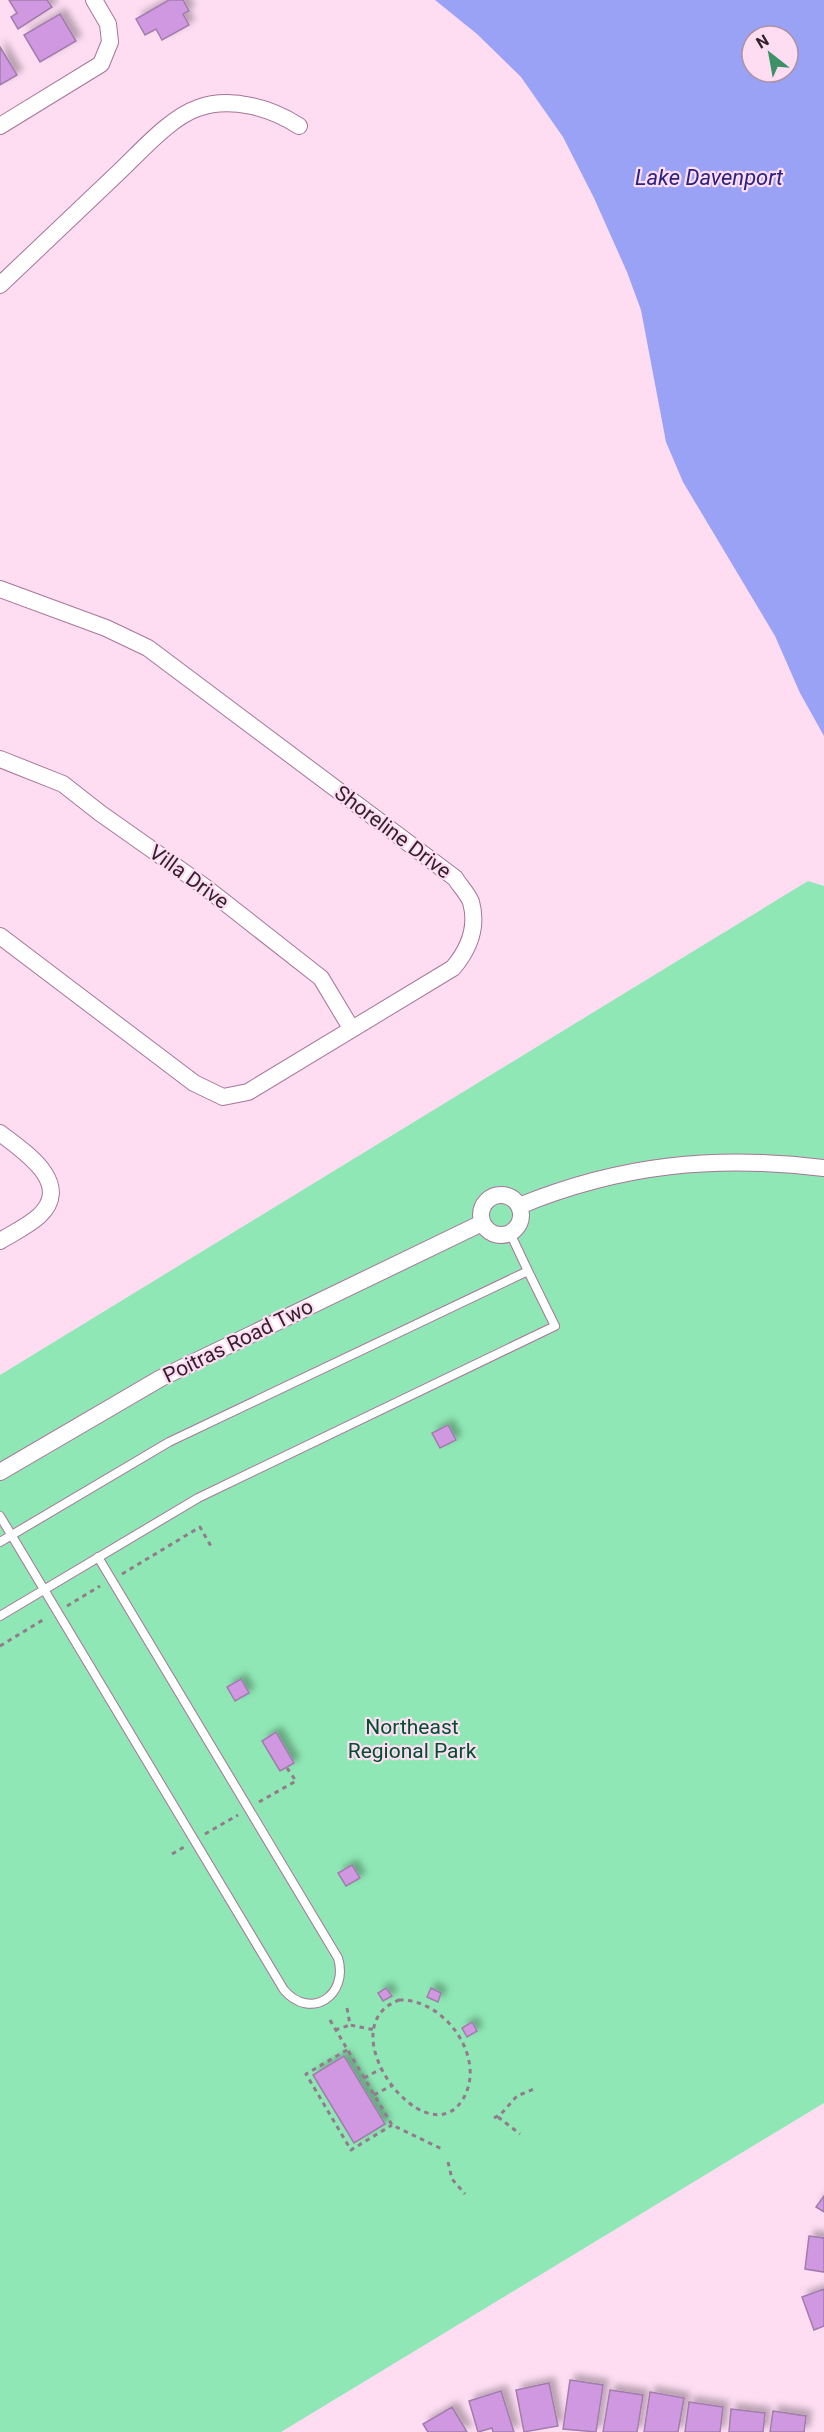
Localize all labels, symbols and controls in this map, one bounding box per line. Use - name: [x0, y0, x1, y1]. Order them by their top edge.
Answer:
- north arrow: [740, 24, 800, 84]
- text: N: [753, 31, 772, 53]
- water label: Lake Davenport: [635, 165, 784, 190]
- street label: Shoreline Drive: [330, 780, 456, 884]
- street label: Villa Drive: [145, 840, 233, 914]
- street label: Poitras Road Two: [159, 1294, 317, 1388]
- park label: Northeast Regional Park: [348, 1715, 477, 1763]

